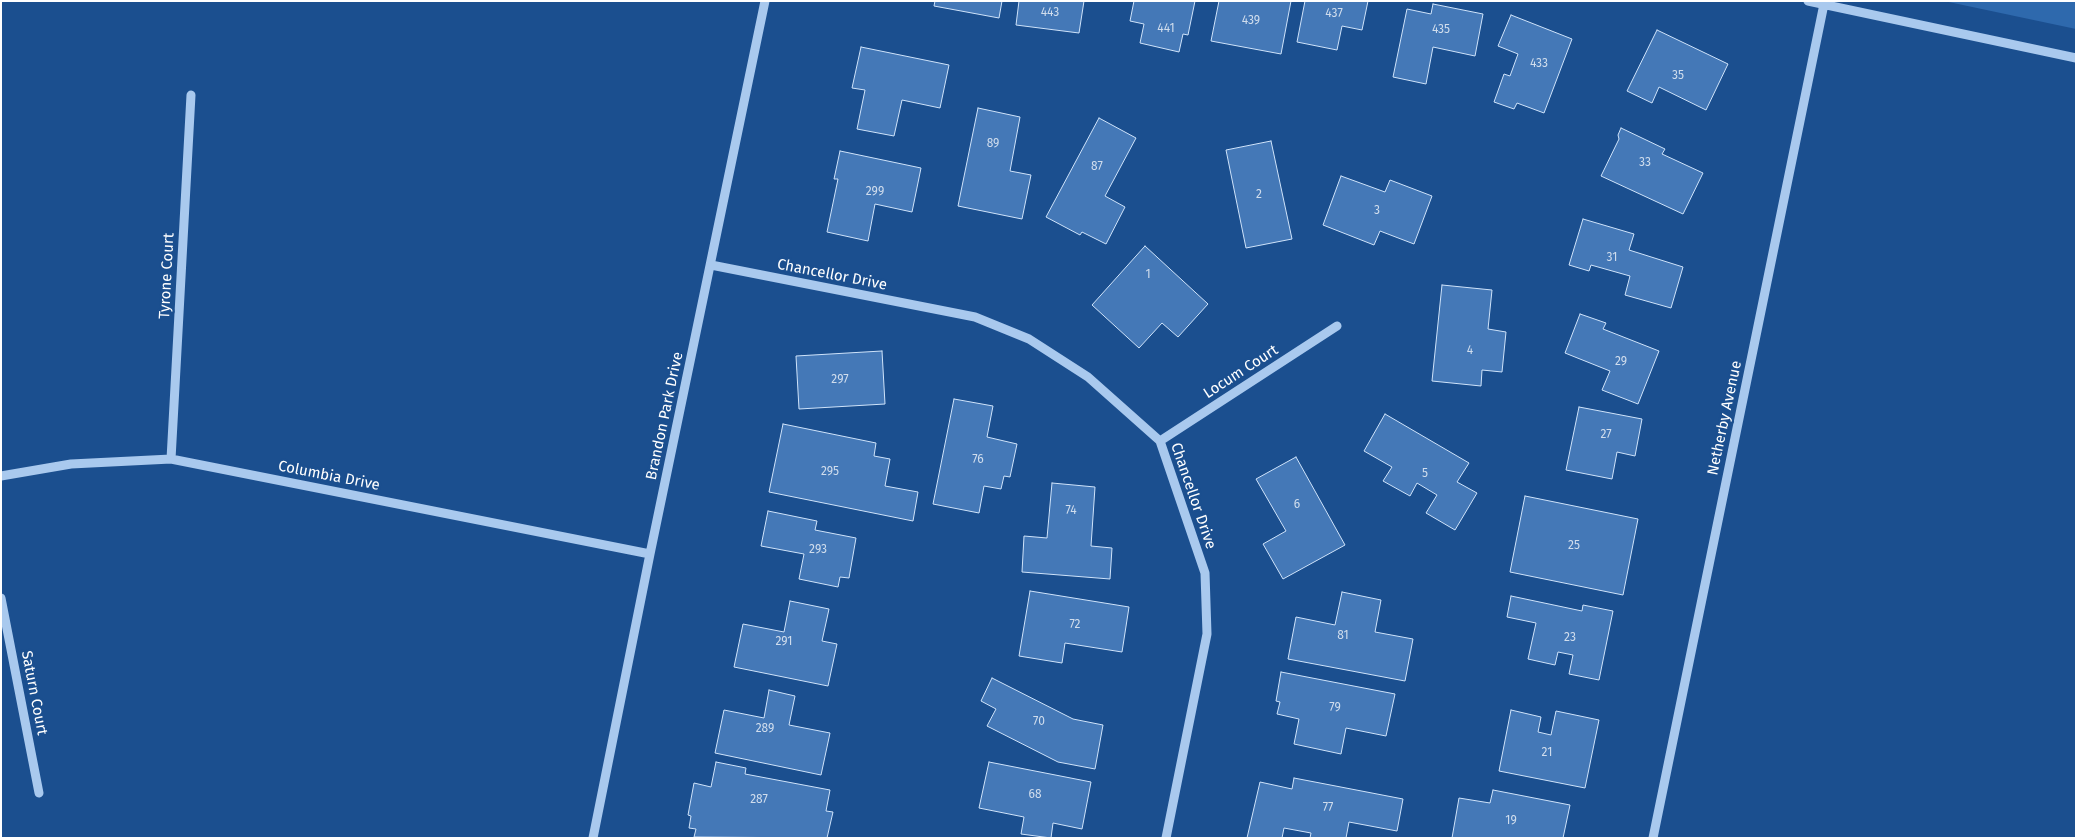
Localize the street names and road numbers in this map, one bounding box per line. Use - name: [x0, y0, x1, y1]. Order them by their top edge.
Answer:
- street label: Tyrone Court: [156, 232, 178, 320]
- street label: Chancellor Drive: [776, 256, 888, 294]
- street label: Locum Court: [1200, 341, 1282, 403]
- street label: Brandon Park Drive: [643, 350, 687, 482]
- street label: Netherby Avenue: [1704, 359, 1746, 477]
- street label: Chancellor Drive: [1166, 440, 1220, 552]
- street label: Columbia Drive: [277, 457, 381, 495]
- street label: Saturn Court: [17, 649, 51, 737]

